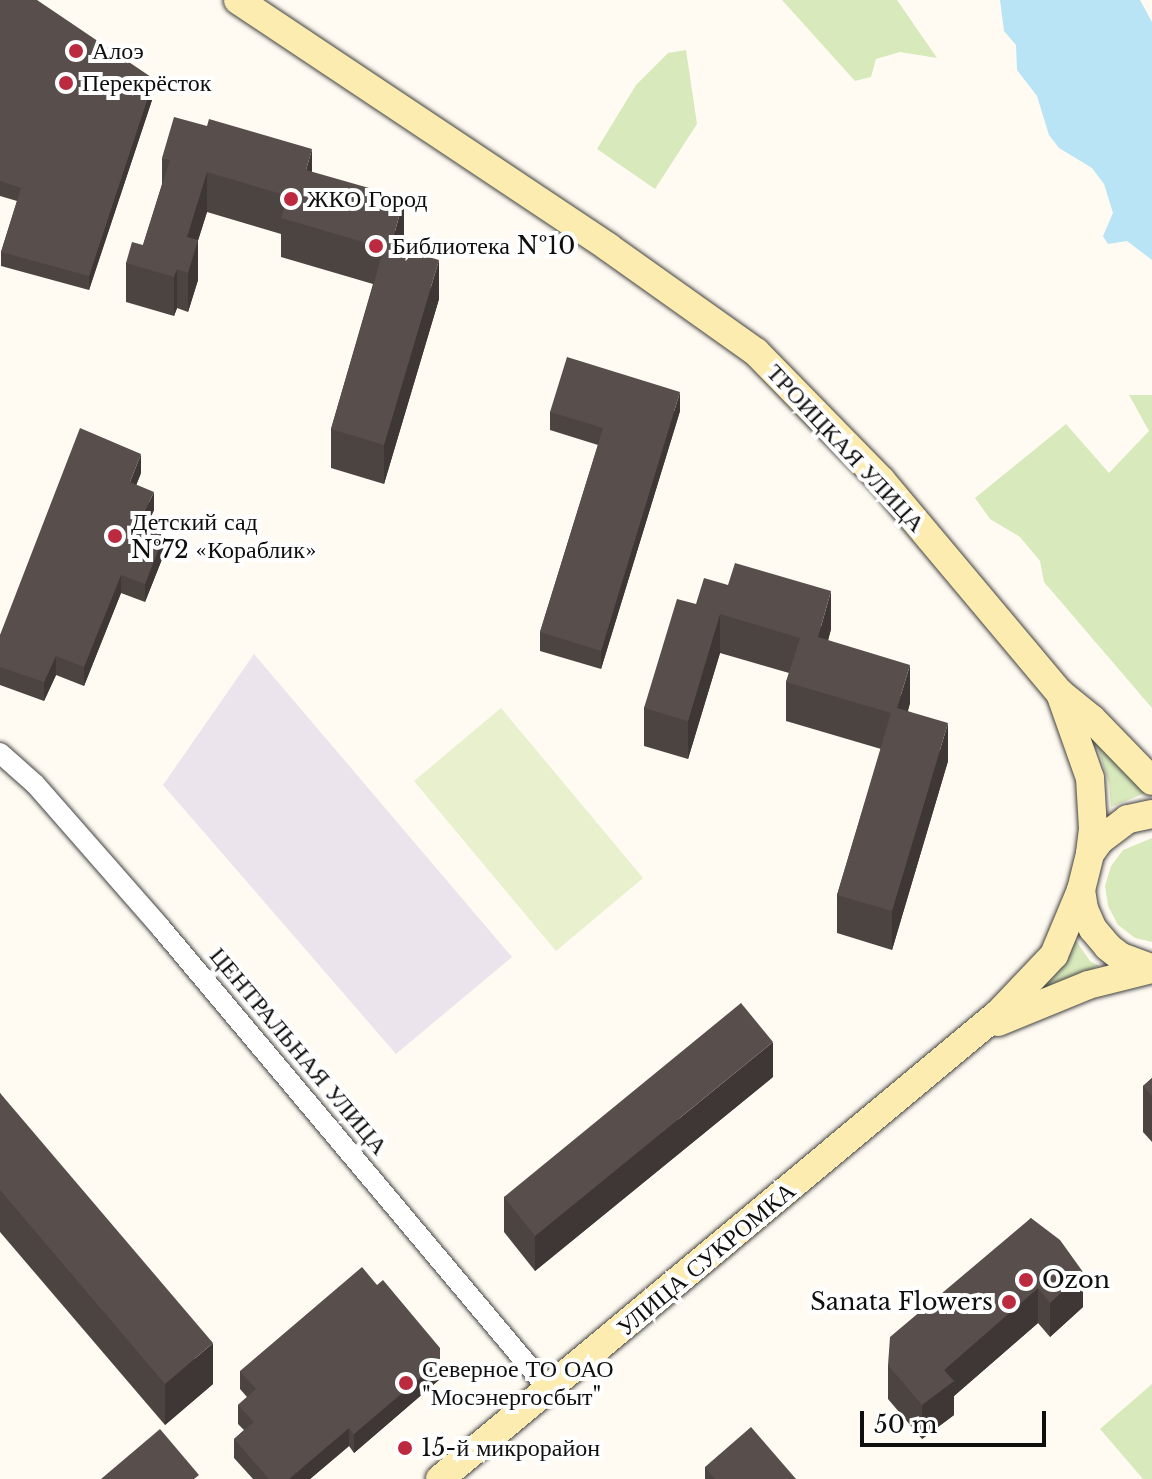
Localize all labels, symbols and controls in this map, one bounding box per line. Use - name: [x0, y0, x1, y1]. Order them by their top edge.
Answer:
- place label: Алоэ: [92, 37, 144, 65]
- marker: Алоэ: [67, 42, 85, 60]
- place label: Перекрёсток: [82, 69, 211, 97]
- marker: Перекрёсток: [57, 74, 75, 92]
- place label: ЖКО Город: [307, 185, 427, 213]
- marker: ЖКО Город: [282, 190, 300, 208]
- place label: Библиотека №10: [392, 232, 575, 260]
- marker: Библиотека №10: [367, 237, 385, 255]
- street label: ТРОИЦКАЯ УЛИЦА: [761, 358, 931, 538]
- place label: Детский сад №72 «Кораблик»: [131, 508, 317, 564]
- marker: Детский сад №72 «Кораблик»: [106, 527, 124, 545]
- street label: ЦЕНТРАЛЬНАЯ УЛИЦА: [204, 941, 394, 1161]
- street label: УЛИЦА СУКРОМКА: [611, 1176, 801, 1342]
- place label: Ozon: [1042, 1266, 1110, 1294]
- marker: Ozon: [1017, 1271, 1035, 1289]
- place label: Sanata Flowers: [810, 1288, 993, 1316]
- marker: Sanata Flowers: [1000, 1293, 1018, 1311]
- place label: Северное ТО ОАО "Мосэнергосбыт": [422, 1355, 614, 1411]
- marker: Северное ТО ОАО "Мосэнергосбыт": [397, 1374, 415, 1392]
- scale bar: [864, 1395, 1050, 1445]
- text: 50 m: [874, 1410, 937, 1439]
- place label: 15-й микрорайон: [421, 1434, 600, 1462]
- marker: 15-й микрорайон: [396, 1439, 414, 1457]

